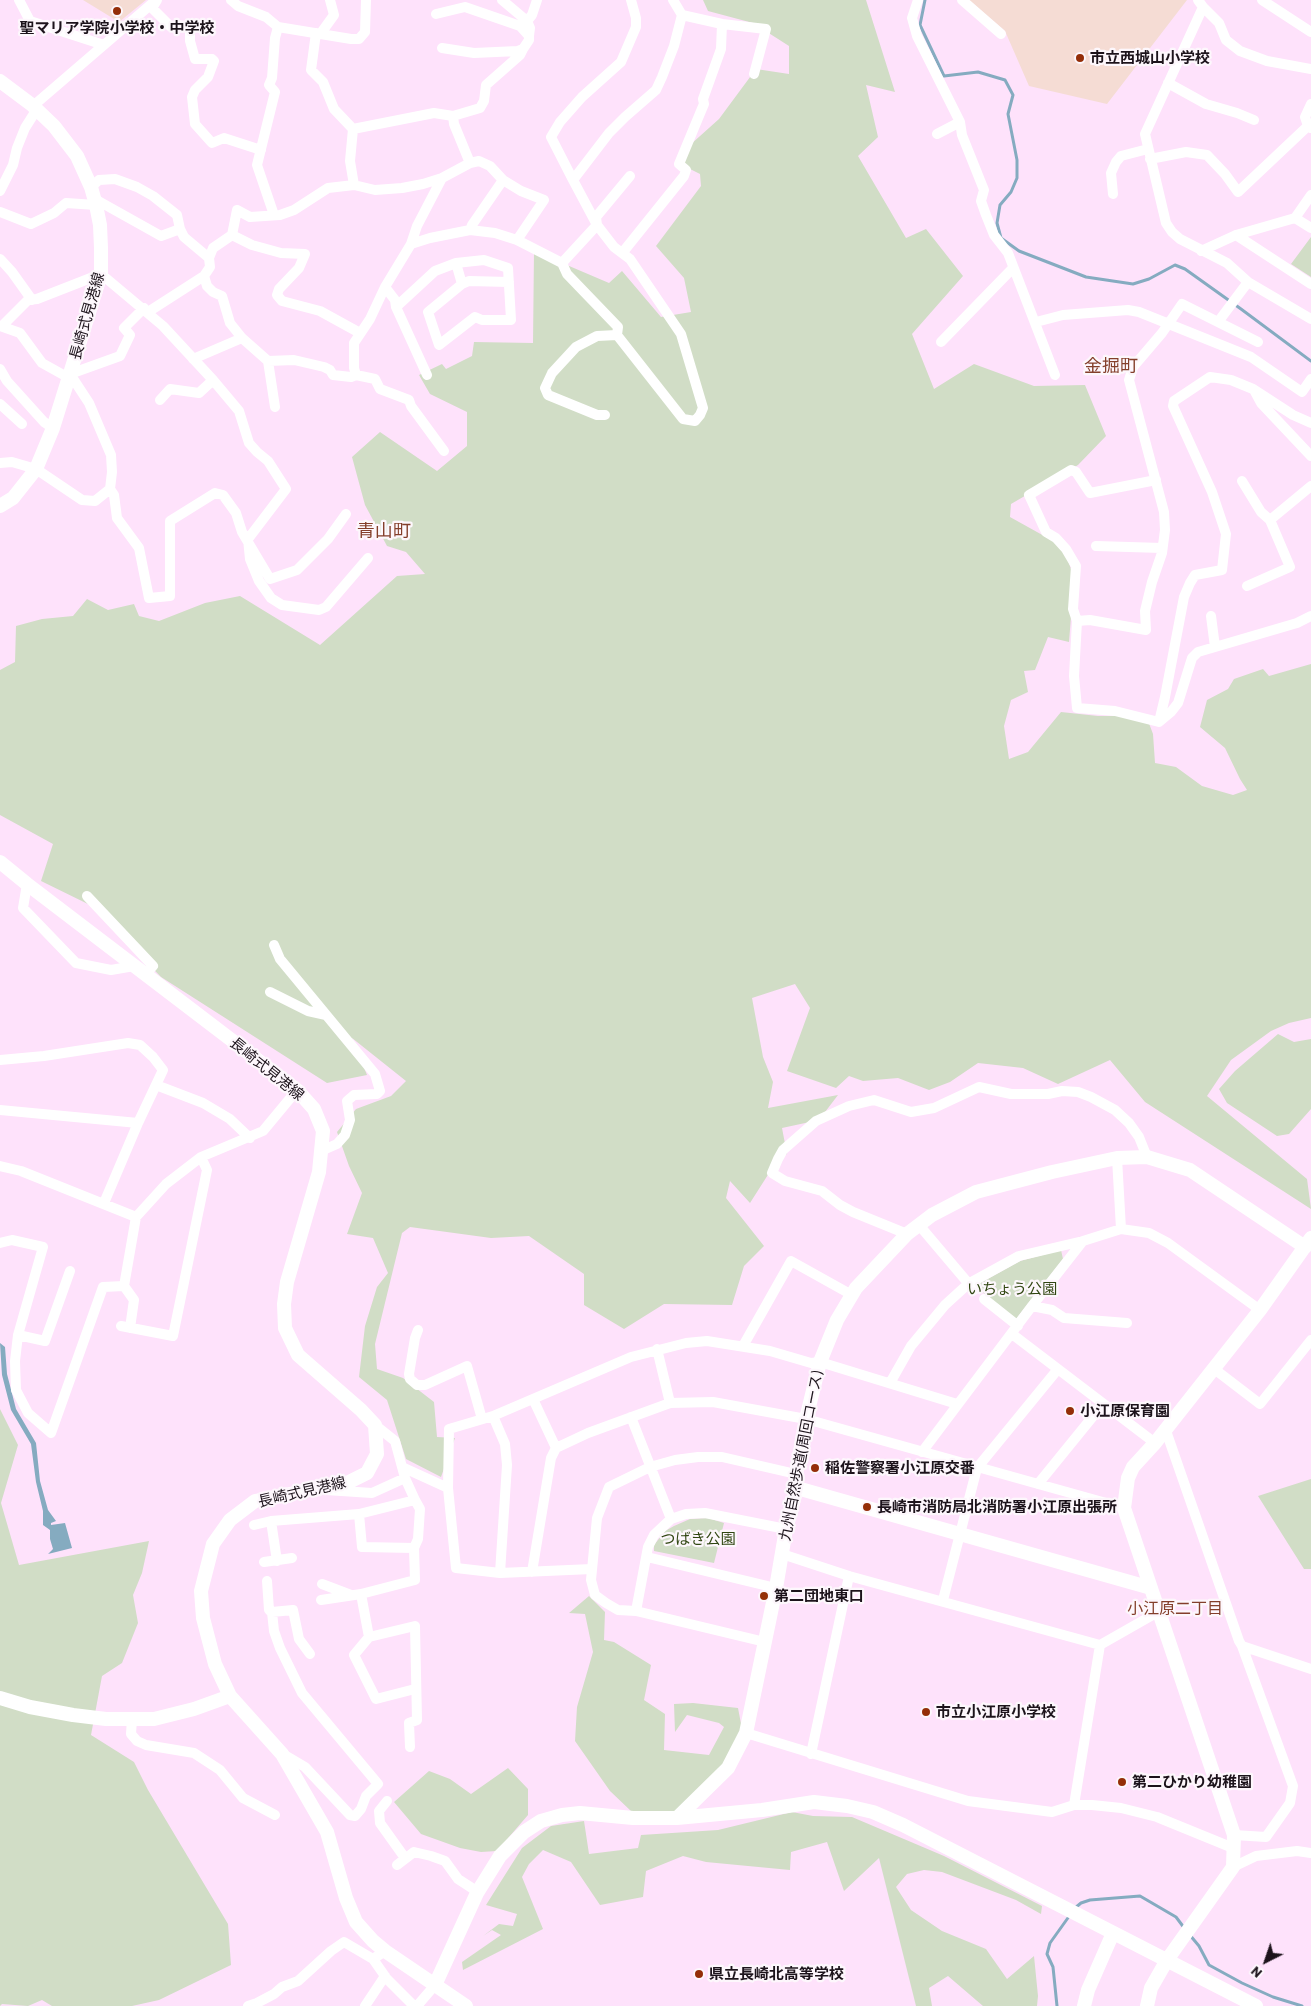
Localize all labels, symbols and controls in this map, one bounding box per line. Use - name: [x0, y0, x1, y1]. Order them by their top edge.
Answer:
- marker: 聖マリア学院小学校・中学校: [111, 5, 123, 17]
- place label: 聖マリア学院小学校・中学校: [20, 19, 214, 37]
- place label: 市立西城山小学校: [1090, 49, 1210, 67]
- marker: 市立西城山小学校: [1074, 52, 1086, 64]
- street label: 長崎式見港線: [66, 270, 108, 362]
- district label: 金掘町: [1084, 355, 1138, 377]
- district label: 青山町: [357, 520, 411, 542]
- street label: 長崎式見港線: [226, 1034, 308, 1104]
- park label: いちょう公園: [967, 1280, 1057, 1298]
- street label: 九州自然歩道(周回コース): [776, 1369, 826, 1543]
- place label: 小江原保育園: [1080, 1402, 1170, 1420]
- marker: 小江原保育園: [1064, 1405, 1076, 1417]
- place label: 稲佐警察署小江原交番: [825, 1459, 975, 1477]
- marker: 稲佐警察署小江原交番: [809, 1462, 821, 1474]
- street label: 長崎式見港線: [256, 1473, 348, 1511]
- place label: 長崎市消防局北消防署小江原出張所: [877, 1498, 1117, 1516]
- marker: 長崎市消防局北消防署小江原出張所: [861, 1501, 873, 1513]
- park label: つばき公園: [661, 1530, 735, 1548]
- place label: 第二団地東口: [774, 1587, 864, 1605]
- marker: 第二団地東口: [758, 1590, 770, 1602]
- district label: 小江原二丁目: [1127, 1599, 1223, 1619]
- place label: 市立小江原小学校: [936, 1703, 1056, 1721]
- marker: 市立小江原小学校: [920, 1706, 932, 1718]
- place label: 第二ひかり幼稚園: [1132, 1773, 1252, 1791]
- marker: 第二ひかり幼稚園: [1116, 1776, 1128, 1788]
- north arrow: [1241, 1936, 1291, 1986]
- text: N: [1247, 1963, 1265, 1982]
- place label: 県立長崎北高等学校: [709, 1965, 844, 1983]
- marker: 県立長崎北高等学校: [693, 1968, 705, 1980]

